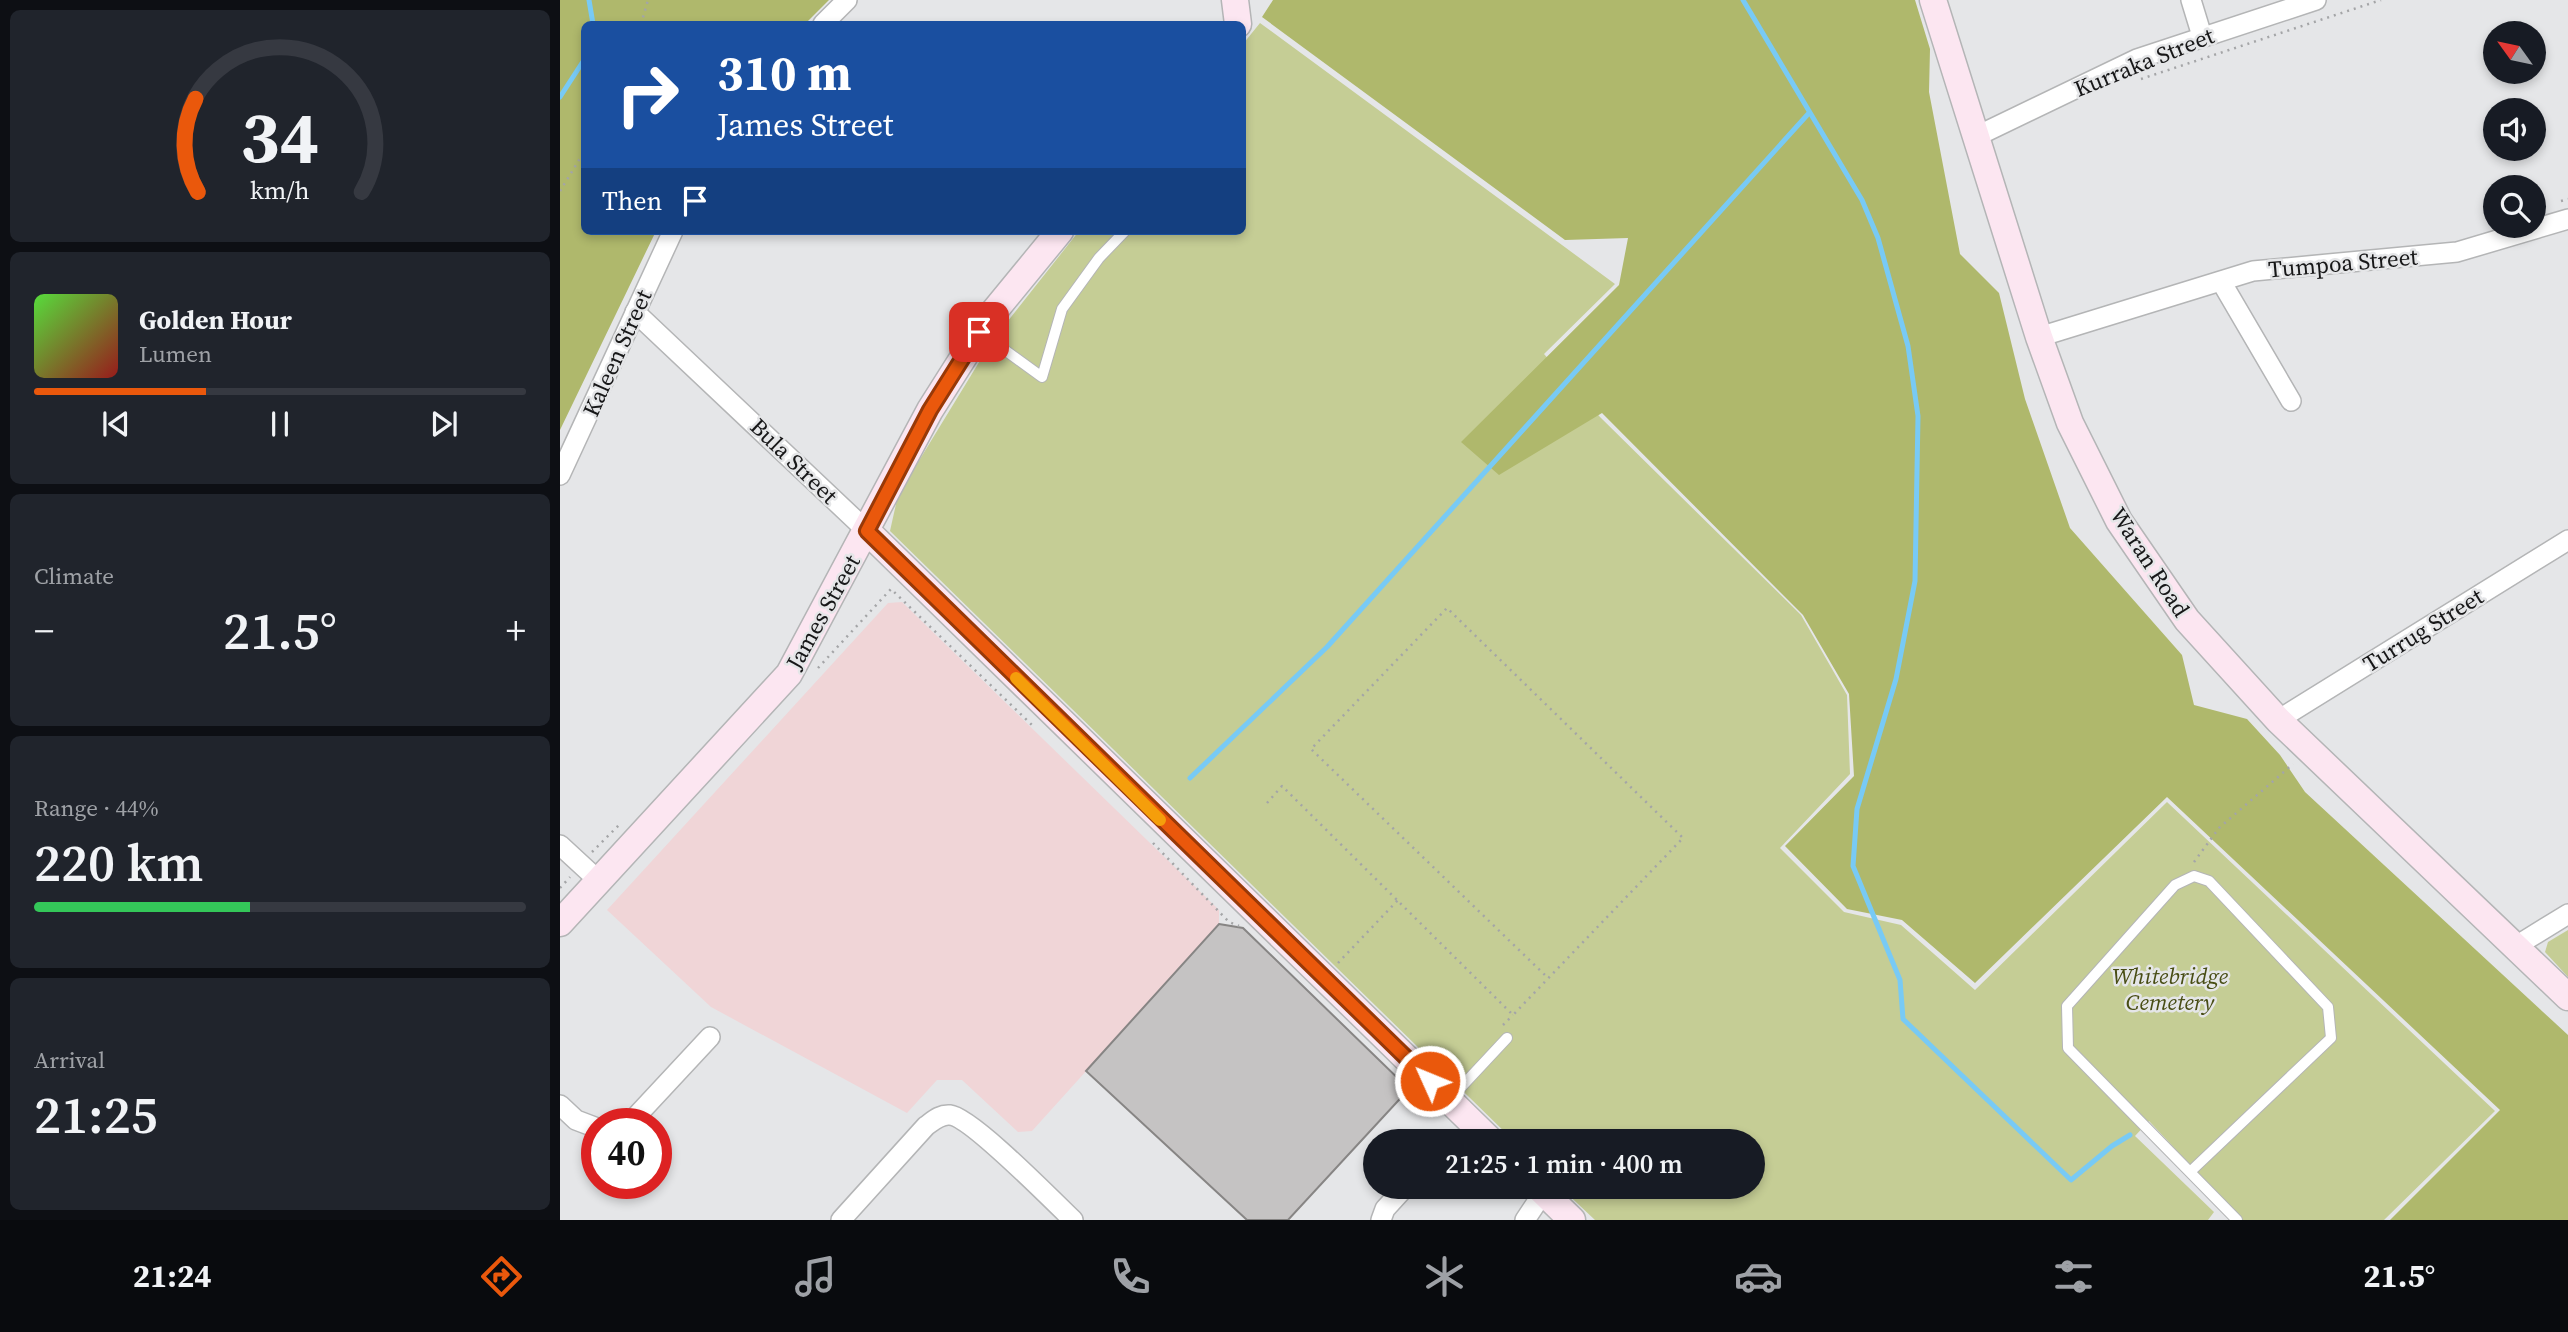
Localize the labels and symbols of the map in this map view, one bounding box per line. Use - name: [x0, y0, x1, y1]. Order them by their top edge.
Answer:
- street label: Kurraka Street: [2069, 19, 2219, 105]
- north arrow: [2483, 21, 2546, 84]
- street label: Tumpoa Street: [2267, 240, 2419, 285]
- street label: Kaleen Street: [575, 284, 659, 422]
- pin: [949, 302, 1009, 362]
- street label: Bula Street: [743, 411, 845, 511]
- street label: Waran Road: [2103, 501, 2197, 623]
- street label: James Street: [778, 548, 868, 676]
- street label: Turrug Street: [2357, 580, 2490, 680]
- park label: Whitebridge Cemetery: [2112, 960, 2229, 1018]
- position arrow: [1393, 1044, 1467, 1118]
- speed limit sign: 40: [581, 1108, 672, 1199]

